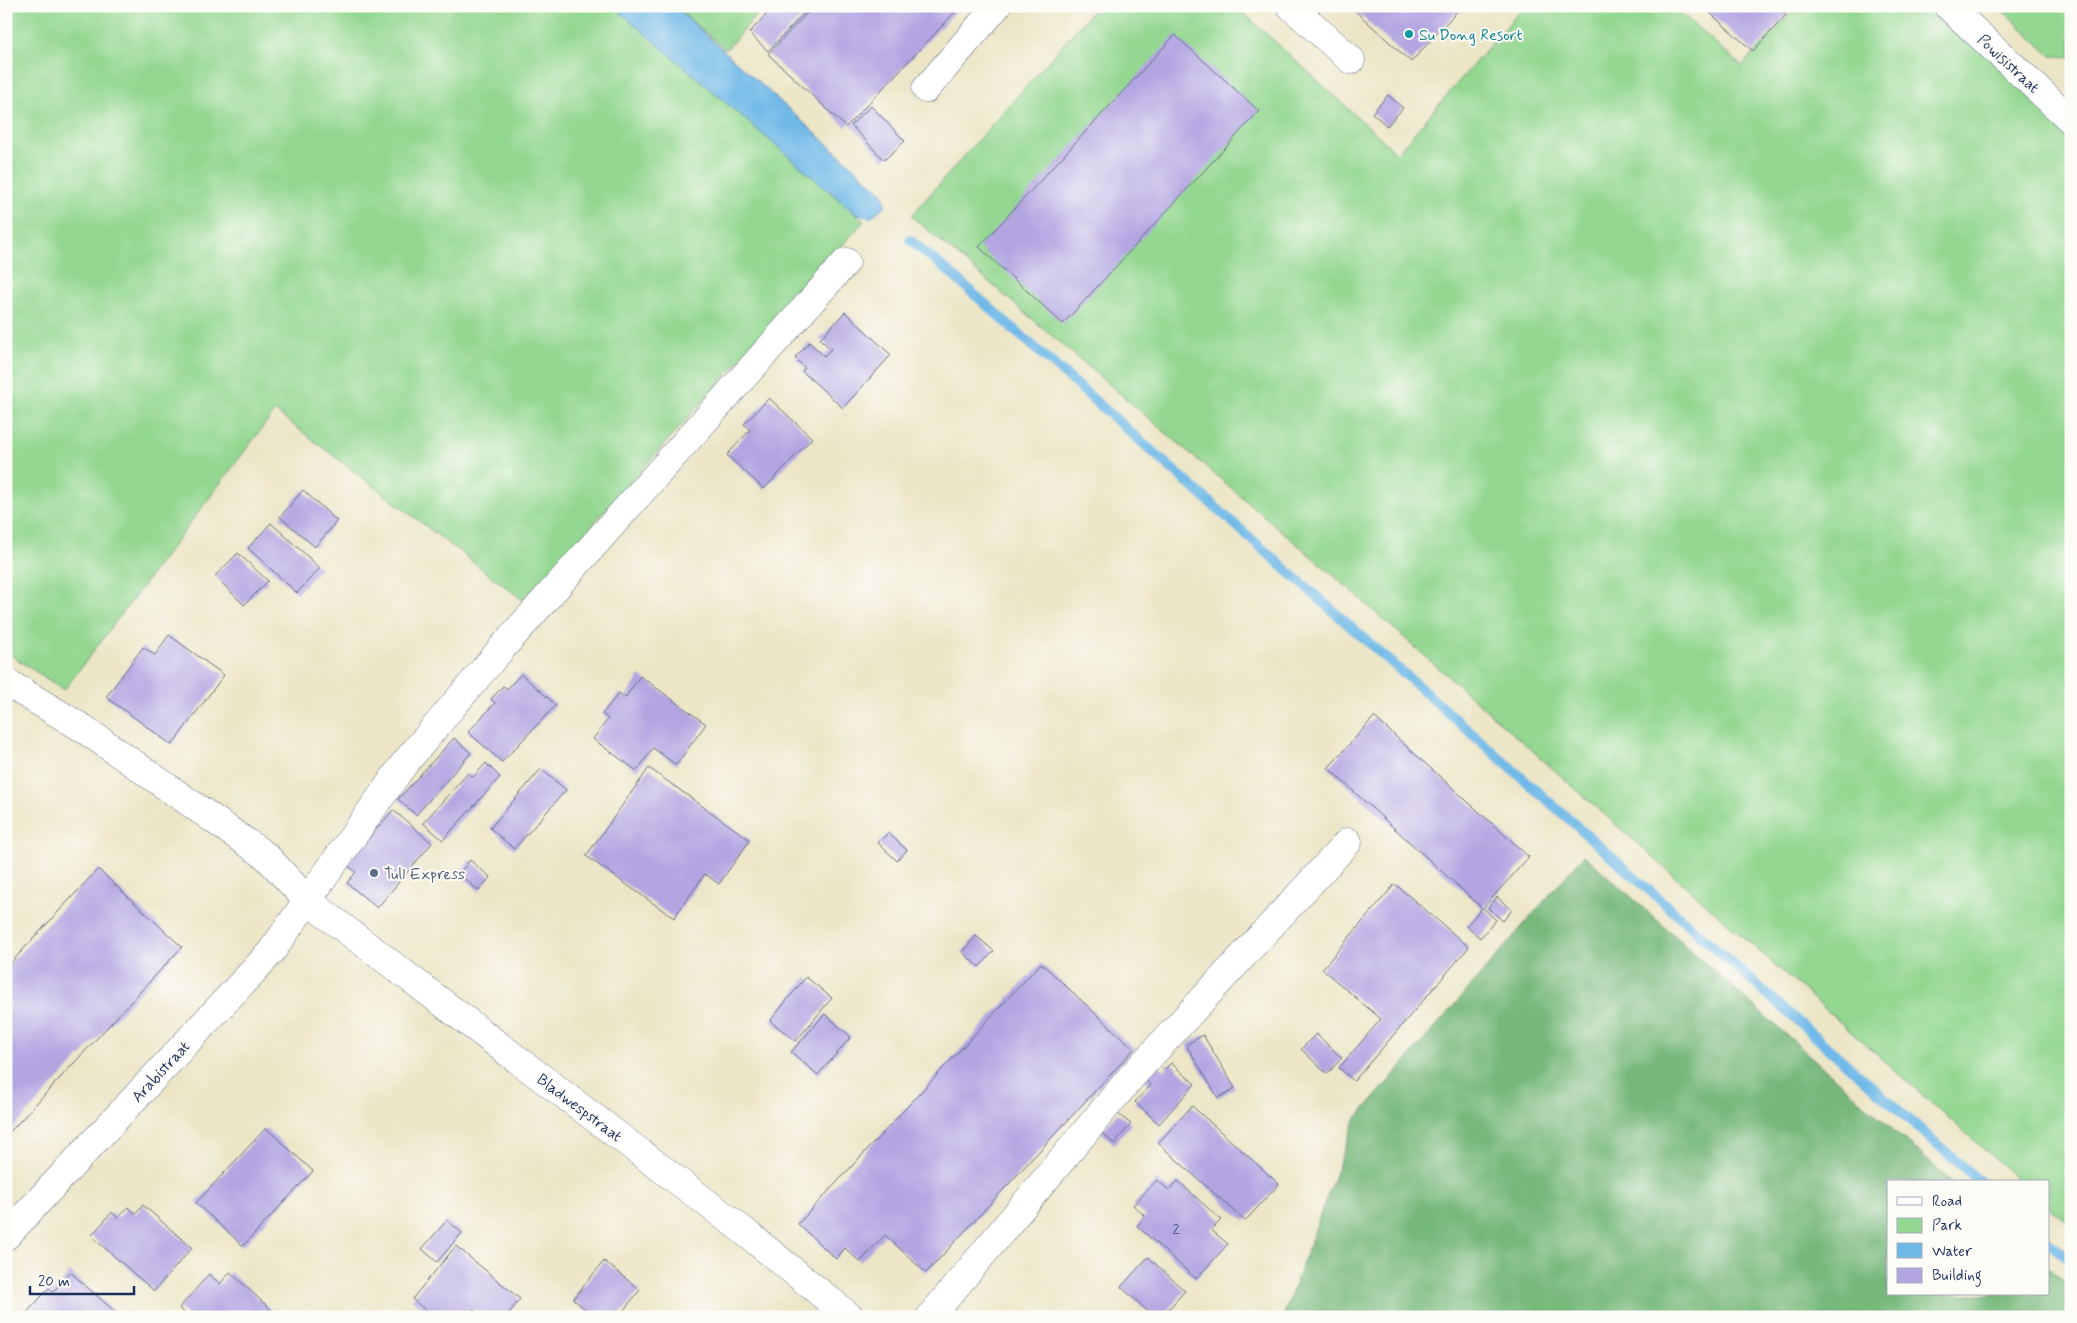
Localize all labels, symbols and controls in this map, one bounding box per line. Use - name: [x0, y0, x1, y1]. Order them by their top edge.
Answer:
- place label: Su Dong Resort: [1419, 25, 1523, 46]
- marker: Su Dong Resort: [1403, 28, 1415, 40]
- street label: Powisistraat: [1972, 30, 2044, 98]
- place label: Tull Express: [384, 864, 465, 885]
- marker: Tull Express: [368, 867, 380, 879]
- street label: Arabistraat: [127, 1037, 195, 1107]
- street label: Bladwespstraat: [532, 1069, 626, 1147]
- legend: [1887, 1180, 2050, 1296]
- text: Road: [1932, 1192, 1962, 1212]
- text: Park: [1932, 1216, 1962, 1236]
- house number: 2: [1173, 1220, 1180, 1238]
- text: Water: [1932, 1242, 1972, 1262]
- scale bar: [30, 1263, 134, 1295]
- text: Building: [1932, 1266, 1982, 1287]
- text: 20 m: [38, 1272, 70, 1292]

